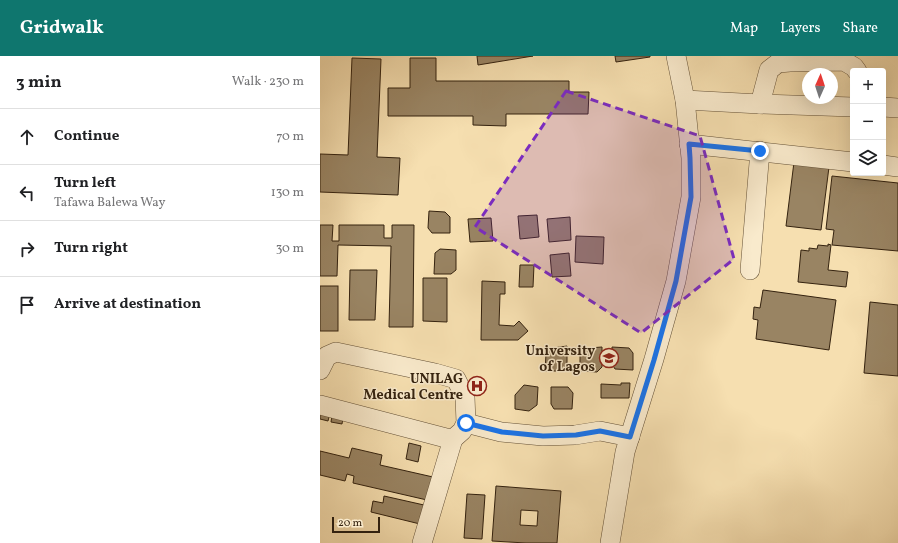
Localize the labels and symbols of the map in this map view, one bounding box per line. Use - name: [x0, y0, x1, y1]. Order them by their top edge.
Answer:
- north arrow: [802, 68, 838, 104]
- route end: [751, 142, 769, 160]
- place label: University of Lagos: [525, 342, 595, 377]
- school or university icon: University of Lagos: [598, 347, 620, 369]
- place label: UNILAG Medical Centre: [363, 370, 463, 405]
- hospital icon: UNILAG Medical Centre: [466, 375, 488, 397]
- route start: [457, 414, 475, 432]
- scale bar: [332, 515, 380, 534]

